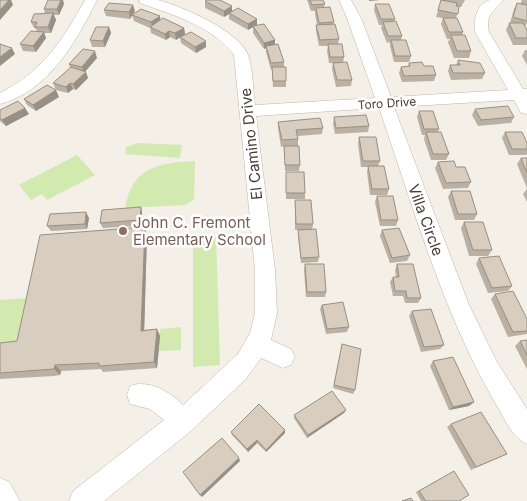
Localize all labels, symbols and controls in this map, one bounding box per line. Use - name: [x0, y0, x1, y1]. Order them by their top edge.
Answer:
- street label: El Camino Drive: [236, 87, 266, 201]
- street label: Toro Drive: [357, 93, 417, 113]
- street label: Villa Circle: [404, 182, 448, 258]
- place label: John C. Fremont Elementary School: [133, 213, 266, 249]
- marker: John C. Fremont Elementary School: [117, 225, 129, 237]

